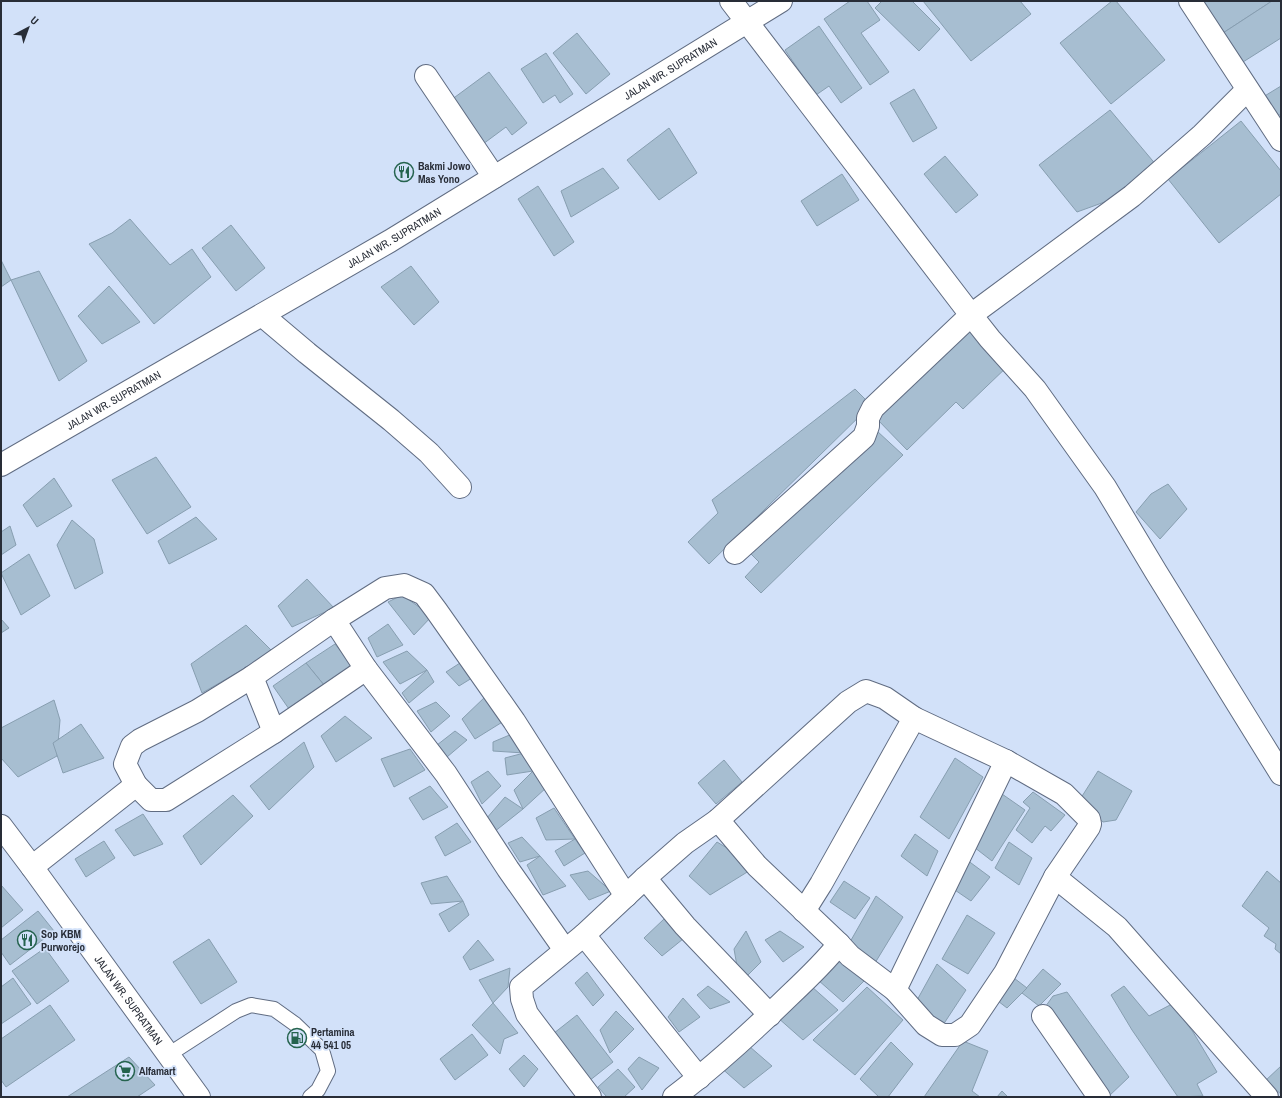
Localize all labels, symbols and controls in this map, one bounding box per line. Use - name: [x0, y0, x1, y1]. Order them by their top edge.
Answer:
- north arrow: [8, 8, 48, 48]
- text: U: [28, 13, 42, 28]
- street label: JALAN WR. SUPRATMAN: [621, 35, 720, 103]
- place label: Bakmi Jowo Mas Yono: [418, 159, 471, 186]
- restaurant icon: Bakmi Jowo Mas Yono: [393, 161, 415, 183]
- street label: JALAN WR. SUPRATMAN: [345, 204, 444, 271]
- street label: JALAN WR. SUPRATMAN: [64, 367, 163, 433]
- place label: Sop KBM Purworejo: [41, 927, 86, 954]
- restaurant icon: Sop KBM Purworejo: [16, 929, 38, 951]
- street label: JALAN WR. SUPRATMAN: [92, 953, 166, 1047]
- place label: Pertamina 44 541 05: [311, 1025, 355, 1052]
- fuel station icon: Pertamina 44 541 05: [286, 1027, 308, 1049]
- supermarket icon: Alfamart: [114, 1060, 136, 1082]
- place label: Alfamart: [139, 1064, 176, 1078]

